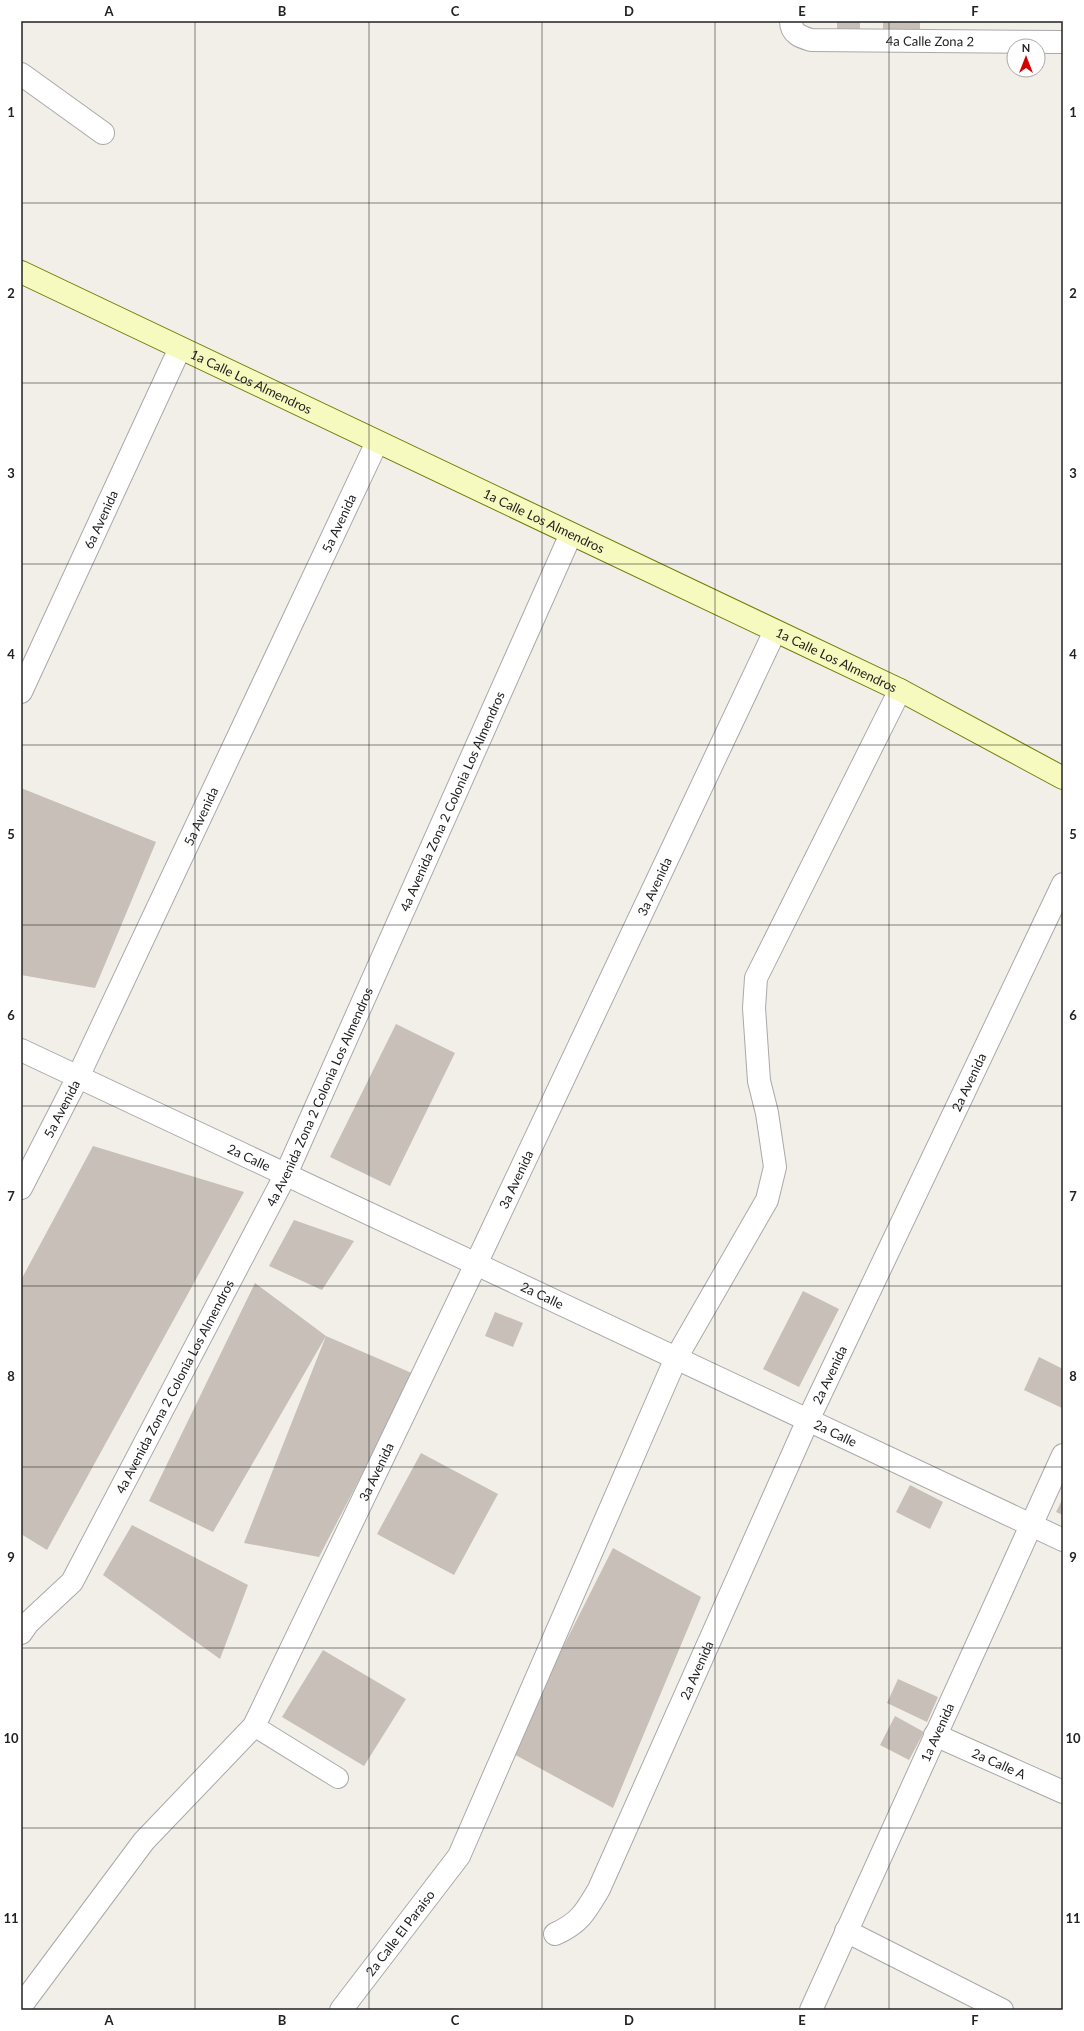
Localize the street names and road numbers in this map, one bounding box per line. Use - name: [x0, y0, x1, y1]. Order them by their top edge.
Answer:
- street label: 4a Calle Zona 2: [886, 33, 974, 49]
- street label: 1a Calle Los Almendros: [188, 346, 315, 417]
- street label: 1a Calle Los Almendros: [481, 485, 607, 556]
- street label: 6a Avenida: [80, 488, 121, 551]
- street label: 5a Avenida: [318, 491, 359, 555]
- street label: 1a Calle Los Almendros: [773, 624, 900, 696]
- street label: 4a Avenida Zona 2 Colonia Los Almendros: [396, 689, 508, 914]
- street label: 5a Avenida: [180, 784, 221, 848]
- street label: 3a Avenida: [634, 855, 675, 918]
- street label: 4a Avenida Zona 2 Colonia Los Almendros: [262, 985, 376, 1209]
- street label: 2a Avenida: [948, 1050, 989, 1114]
- street label: 5a Avenida: [40, 1077, 83, 1140]
- street label: 2a Calle: [225, 1140, 273, 1174]
- street label: 3a Avenida: [495, 1148, 537, 1211]
- street label: 4a Avenida Zona 2 Colonia Los Almendros: [112, 1277, 237, 1496]
- street label: 2a Calle: [518, 1278, 566, 1312]
- street label: 2a Avenida: [809, 1343, 850, 1406]
- street label: 2a Calle: [811, 1416, 860, 1450]
- street label: 3a Avenida: [355, 1440, 397, 1504]
- street label: 2a Avenida: [676, 1638, 717, 1702]
- street label: 1a Avenida: [917, 1700, 957, 1764]
- street label: 2a Calle A: [970, 1745, 1029, 1783]
- street label: 2a Calle El Paraiso: [362, 1887, 438, 1979]

